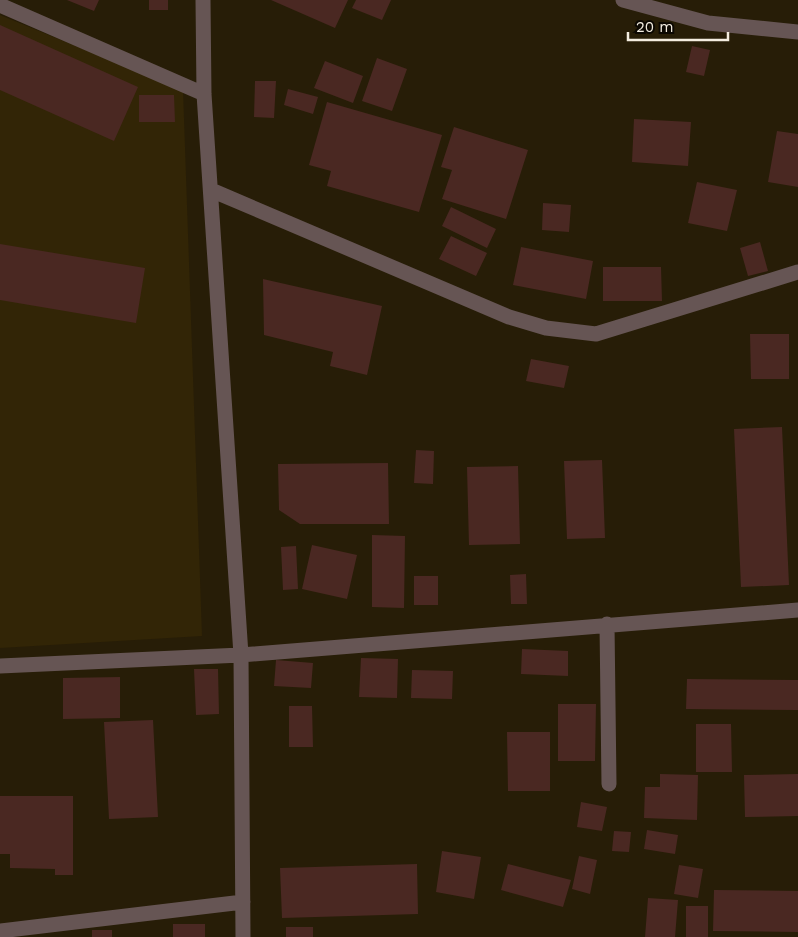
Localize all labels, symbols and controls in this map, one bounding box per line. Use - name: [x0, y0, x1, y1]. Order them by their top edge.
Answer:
- scale bar: [628, 10, 728, 42]
- text: 20 m: [636, 18, 674, 36]

